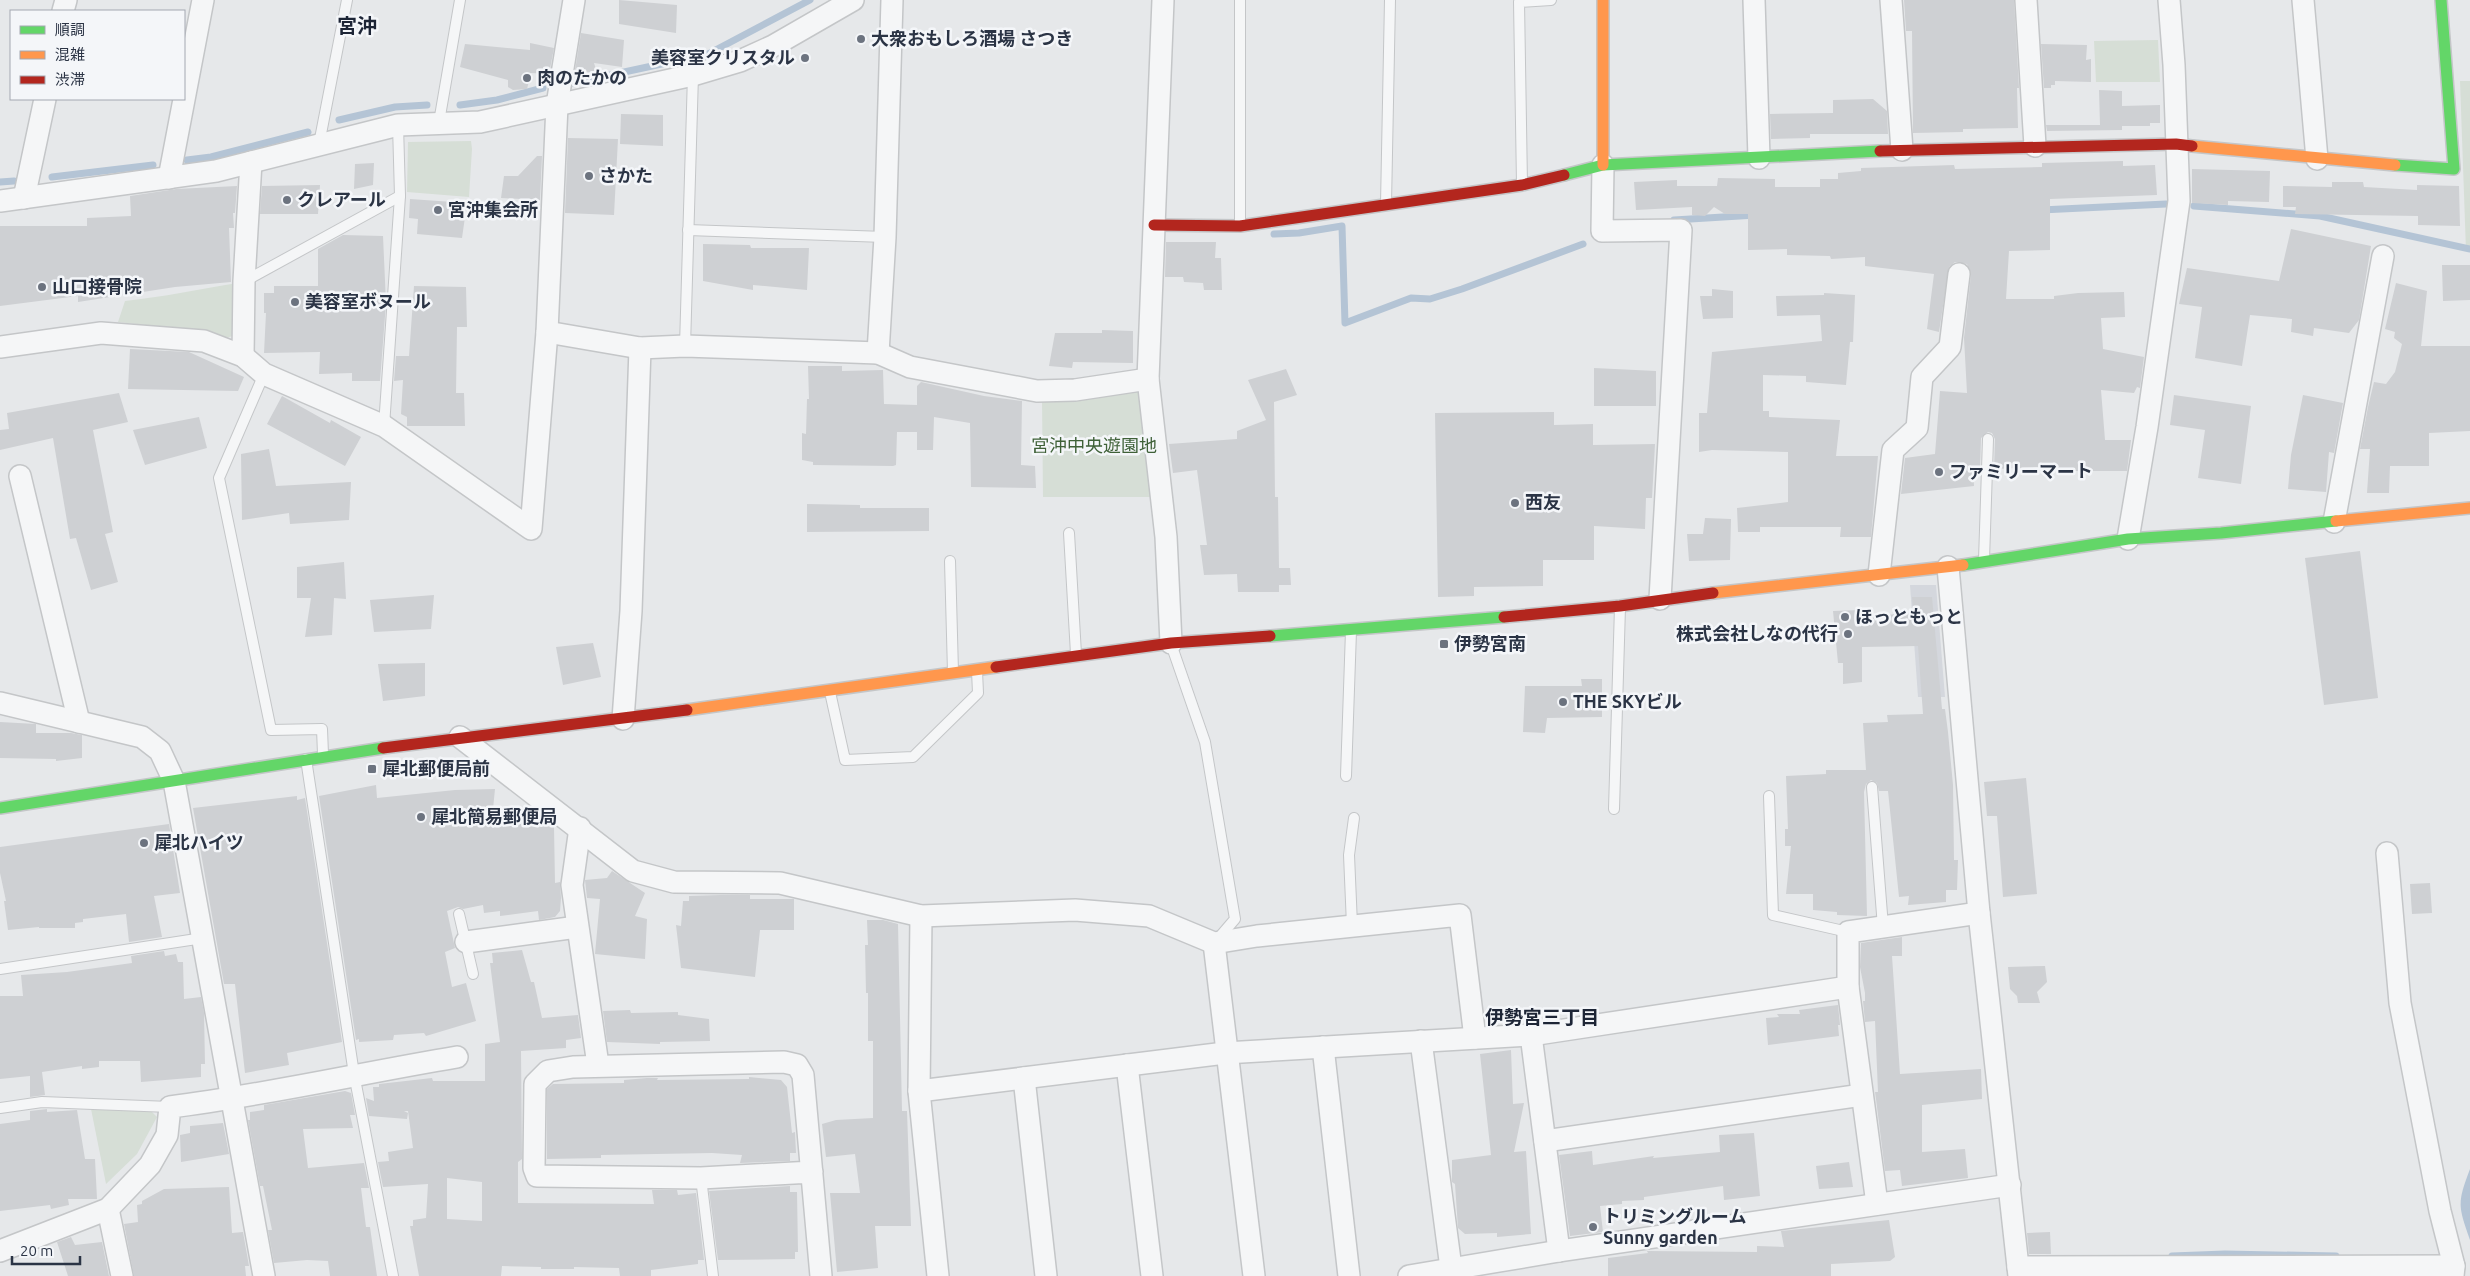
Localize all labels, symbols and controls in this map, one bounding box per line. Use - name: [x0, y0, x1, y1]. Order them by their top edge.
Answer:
- legend: [10, 10, 185, 100]
- district label: 宮沖: [337, 14, 377, 37]
- text: 順調: [55, 21, 85, 38]
- place label: 大衆おもしろ酒場 さつき: [871, 28, 1073, 48]
- marker: 大衆おもしろ酒場 さつき: [855, 33, 867, 45]
- text: 混雑: [55, 46, 85, 63]
- place label: 美容室クリスタル: [651, 47, 795, 67]
- marker: 美容室クリスタル: [799, 52, 811, 64]
- place label: 肉のたかの: [537, 67, 627, 87]
- text: 渋滞: [55, 71, 85, 88]
- marker: 肉のたかの: [521, 72, 533, 84]
- place label: さかた: [599, 165, 653, 185]
- marker: さかた: [583, 170, 595, 182]
- place label: クレアール: [297, 189, 386, 209]
- marker: クレアール: [281, 194, 293, 206]
- place label: 宮沖集会所: [448, 199, 538, 219]
- marker: 宮沖集会所: [432, 204, 444, 216]
- place label: 山口接骨院: [52, 276, 142, 296]
- marker: 山口接骨院: [36, 281, 48, 293]
- place label: 美容室ボヌール: [305, 291, 431, 311]
- marker: 美容室ボヌール: [289, 296, 301, 308]
- park label: 宮沖中央遊園地: [1031, 435, 1157, 455]
- place label: ファミリーマート: [1949, 461, 2093, 481]
- marker: ファミリーマート: [1933, 466, 1945, 478]
- place label: 西友: [1525, 492, 1561, 512]
- marker: 西友: [1509, 497, 1521, 509]
- place label: ほっともっと: [1855, 606, 1963, 626]
- marker: ほっともっと: [1839, 611, 1851, 623]
- place label: 株式会社しなの代行: [1676, 623, 1838, 643]
- marker: 株式会社しなの代行: [1842, 628, 1854, 640]
- place label: 伊勢宮南: [1454, 633, 1526, 653]
- marker: 伊勢宮南: [1438, 638, 1450, 650]
- place label: THE SKYビル: [1573, 691, 1682, 711]
- marker: THE SKYビル: [1557, 696, 1569, 708]
- place label: 犀北郵便局前: [382, 758, 490, 778]
- marker: 犀北郵便局前: [366, 763, 378, 775]
- place label: 犀北簡易郵便局: [431, 806, 557, 826]
- marker: 犀北簡易郵便局: [415, 811, 427, 823]
- place label: 犀北ハイツ: [154, 832, 244, 852]
- marker: 犀北ハイツ: [138, 837, 150, 849]
- district label: 伊勢宮三丁目: [1485, 1006, 1599, 1028]
- place label: トリミングルーム Sunny garden: [1603, 1206, 1746, 1247]
- marker: トリミングルーム Sunny garden: [1587, 1221, 1599, 1233]
- scale bar: [12, 1234, 80, 1266]
- text: 20 m: [20, 1242, 53, 1259]

